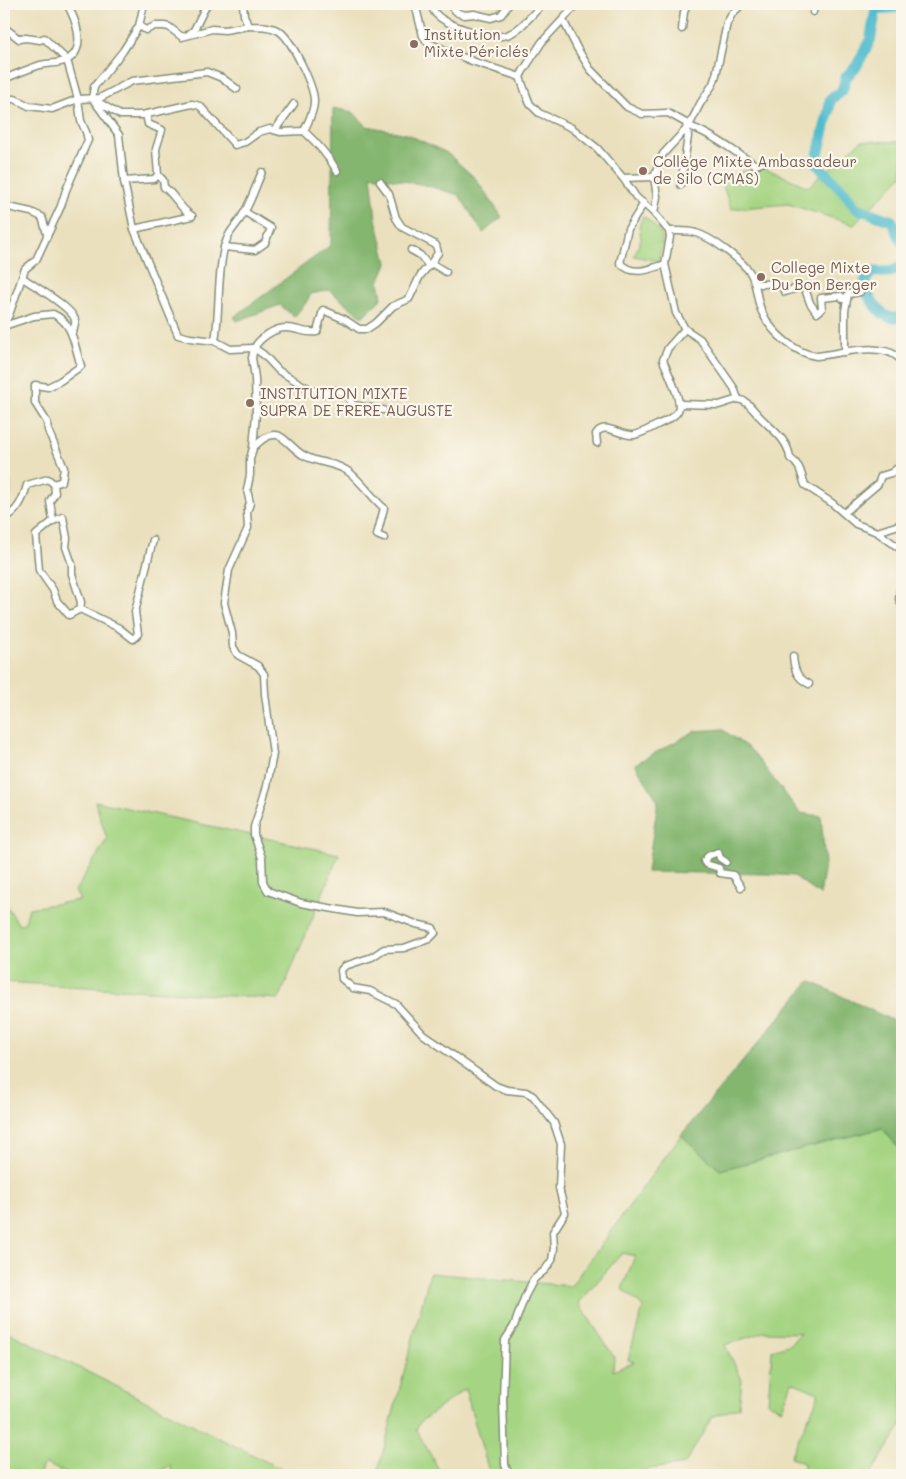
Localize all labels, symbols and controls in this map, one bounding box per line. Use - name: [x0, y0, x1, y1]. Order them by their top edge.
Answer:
- place label: Institution Mixte Périclés: [424, 24, 529, 61]
- marker: Institution Mixte Périclés: [408, 38, 420, 50]
- place label: Collège Mixte Ambassadeur de Silo (CMAS): [653, 151, 857, 188]
- marker: Collège Mixte Ambassadeur de Silo (CMAS): [637, 165, 649, 177]
- place label: College Mixte Du Bon Berger: [771, 257, 877, 294]
- marker: College Mixte Du Bon Berger: [755, 271, 767, 283]
- place label: INSTITUTION MIXTE SUPRA DE FRERE AUGUSTE: [260, 383, 453, 420]
- marker: INSTITUTION MIXTE SUPRA DE FRERE AUGUSTE: [244, 397, 256, 409]

